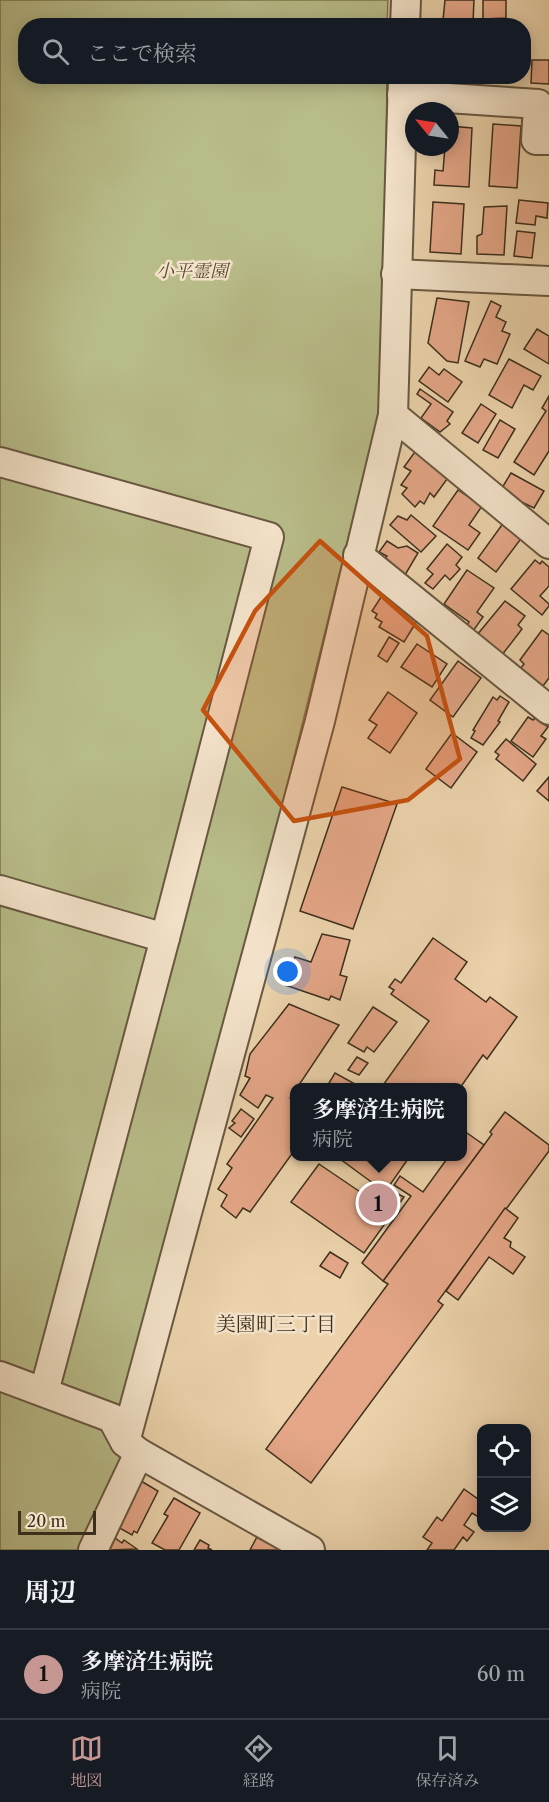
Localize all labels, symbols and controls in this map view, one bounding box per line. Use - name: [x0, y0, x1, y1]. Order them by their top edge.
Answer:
- search box: [18, 18, 531, 84]
- icon: search: [39, 35, 72, 68]
- text: ここで検索: [87, 40, 197, 67]
- north arrow: [405, 102, 459, 156]
- park label: 小平霊園: [156, 260, 231, 282]
- your location: [273, 957, 302, 986]
- popup: [290, 1083, 467, 1161]
- text: 多摩済生病院: [312, 1096, 445, 1123]
- text: 病院: [312, 1127, 352, 1151]
- pin: 1: [358, 1180, 398, 1226]
- district label: 美園町三丁目: [216, 1312, 336, 1336]
- map controls: [477, 1424, 531, 1532]
- button: locate: [477, 1424, 531, 1478]
- button: layers: [477, 1478, 531, 1532]
- scale bar: [18, 1508, 96, 1536]
- text: 20 m: [27, 1511, 66, 1531]
- text: 周辺: [24, 1576, 76, 1608]
- text: 多摩済生病院: [81, 1648, 213, 1675]
- text: 1: [39, 1662, 48, 1686]
- text: 60 m: [477, 1662, 525, 1686]
- text: 病院: [81, 1679, 121, 1703]
- tab: 地図: [70, 1732, 103, 1791]
- tab: 経路: [242, 1732, 275, 1791]
- tab: 保存済み: [415, 1732, 479, 1791]

